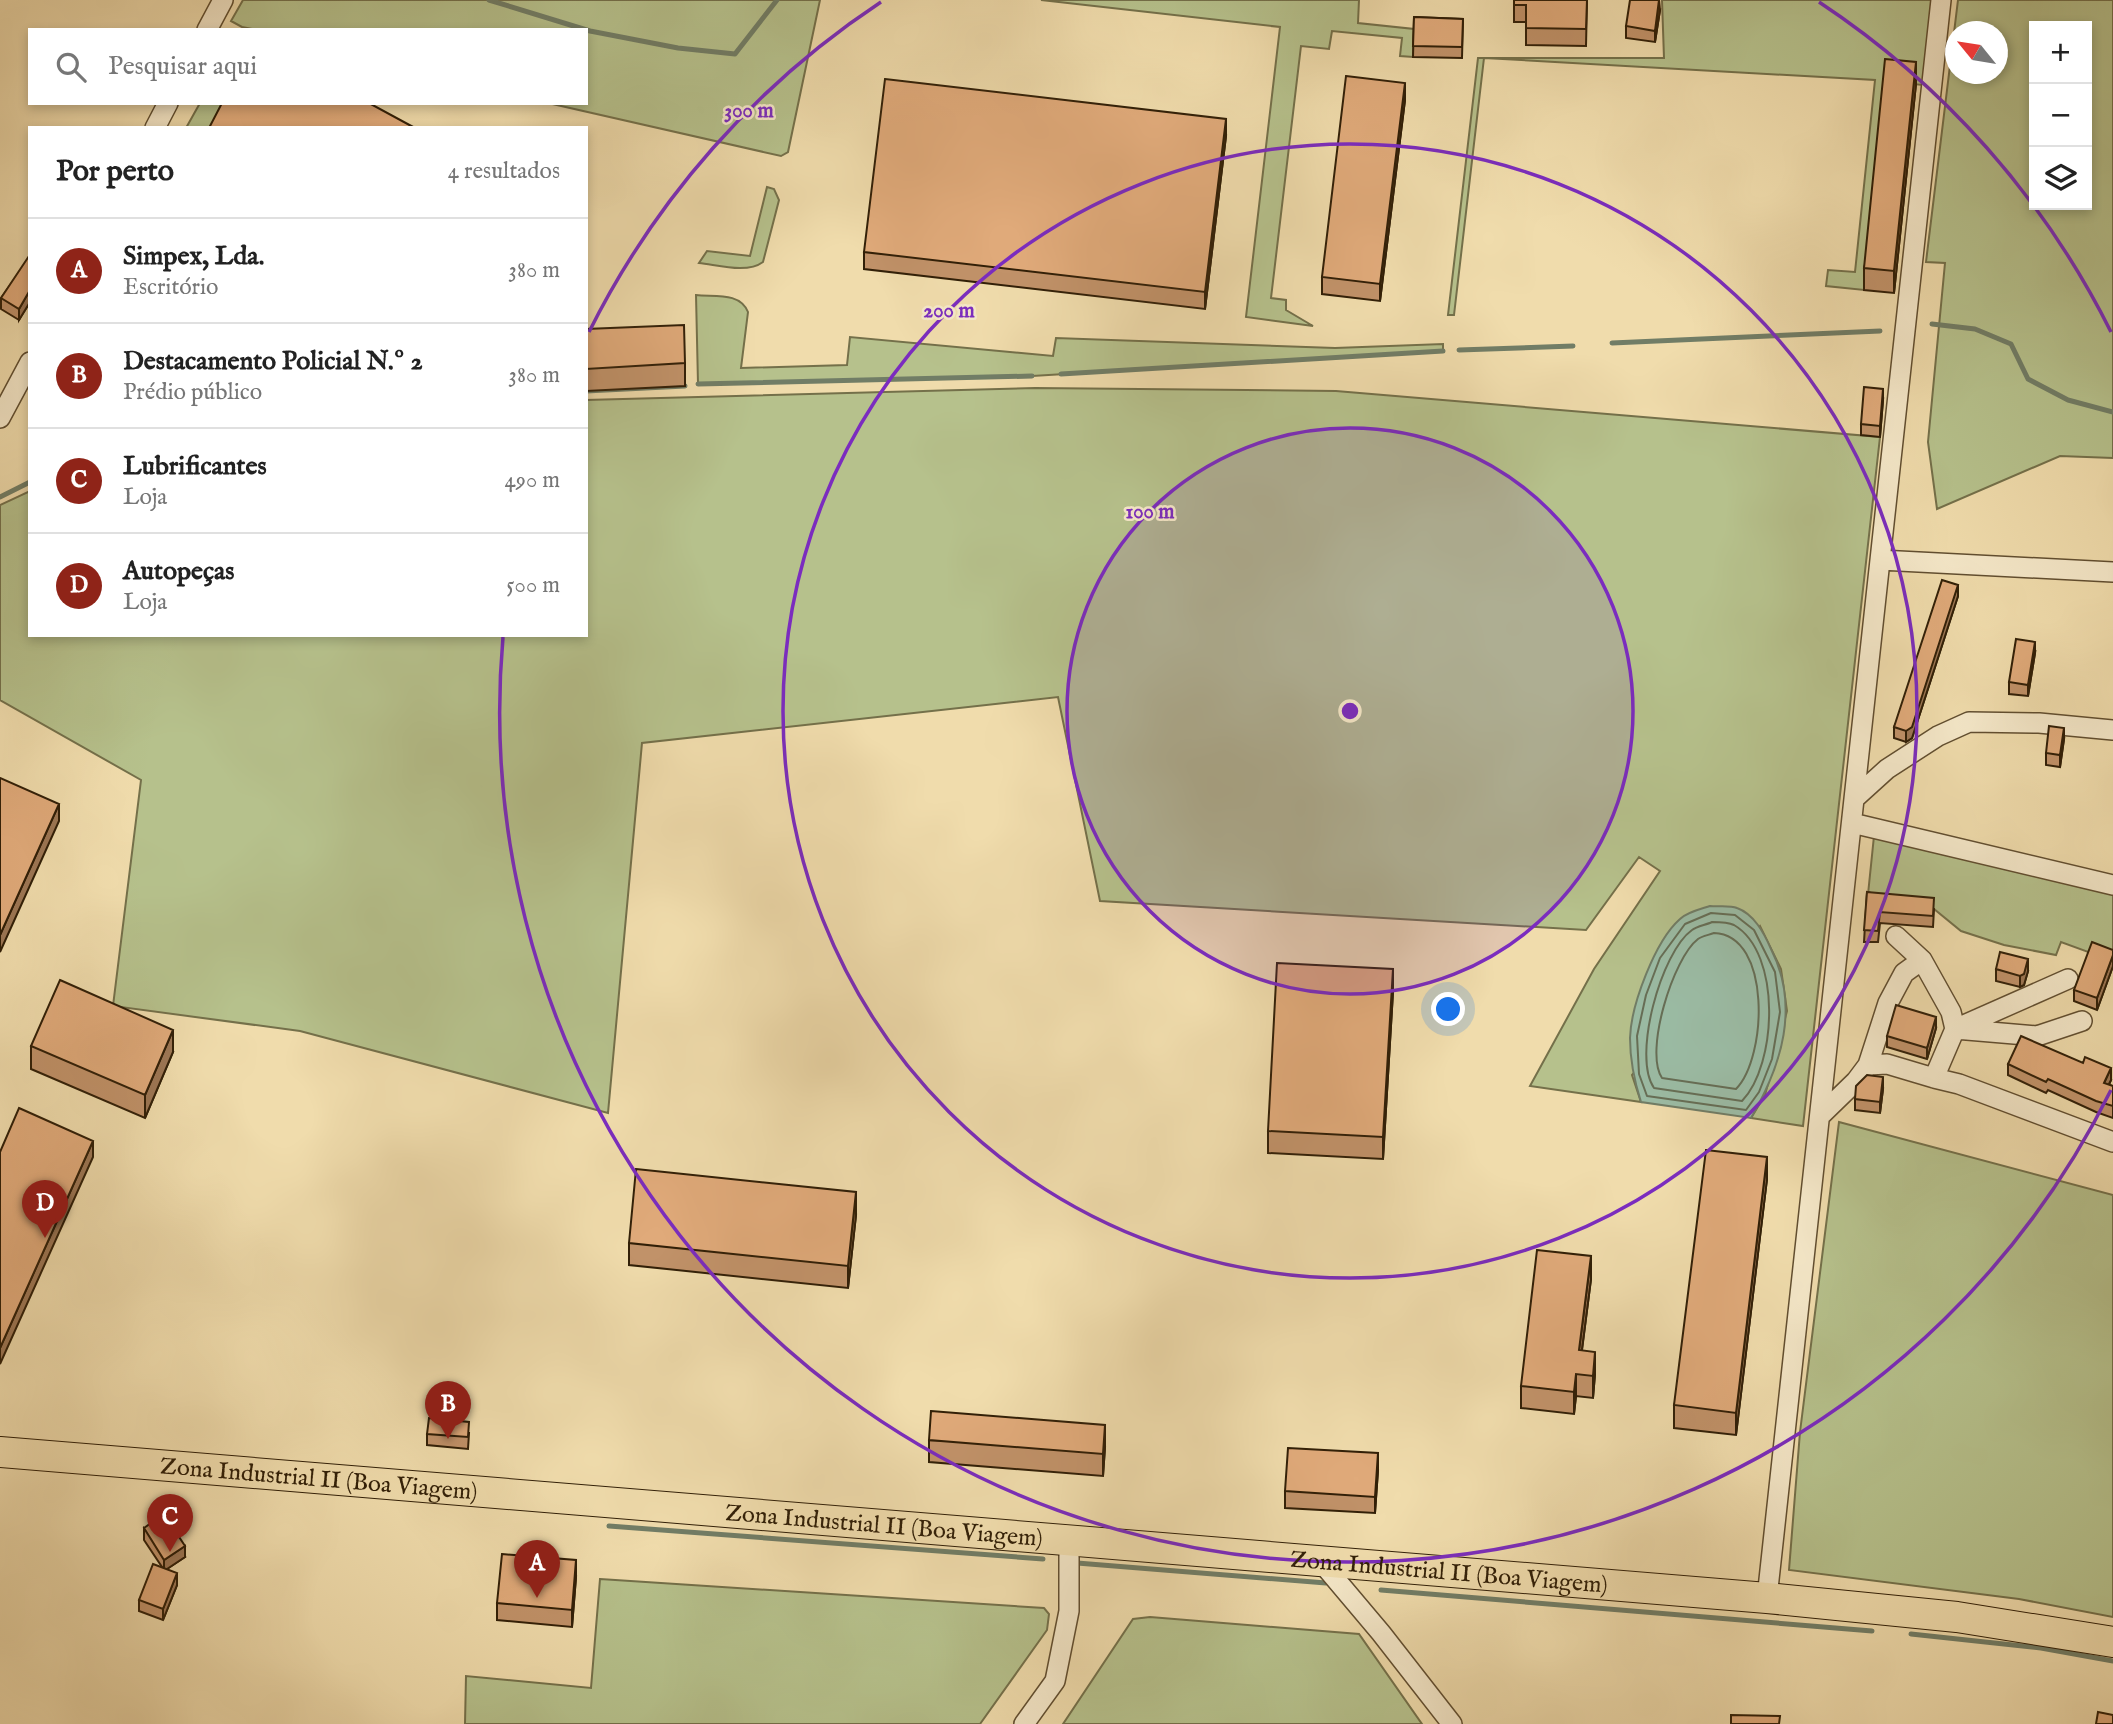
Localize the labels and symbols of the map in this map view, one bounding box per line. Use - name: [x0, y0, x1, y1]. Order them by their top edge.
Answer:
- north arrow: [1945, 21, 2008, 84]
- text: 300 m: [724, 98, 774, 125]
- text: 200 m: [923, 298, 975, 325]
- text: 100 m: [1125, 499, 1175, 526]
- centre of rings: [1338, 699, 1362, 723]
- your location: [1431, 992, 1465, 1026]
- pin: D: [22, 1180, 68, 1238]
- pin: B: [425, 1381, 471, 1439]
- street label: Zona Industrial II (Boa Viagem): [159, 1451, 479, 1508]
- pin: C: [147, 1494, 193, 1552]
- street label: Zona Industrial II (Boa Viagem): [724, 1498, 1044, 1555]
- pin: A: [514, 1540, 560, 1598]
- street label: Zona Industrial II (Boa Viagem): [1289, 1545, 1609, 1602]

